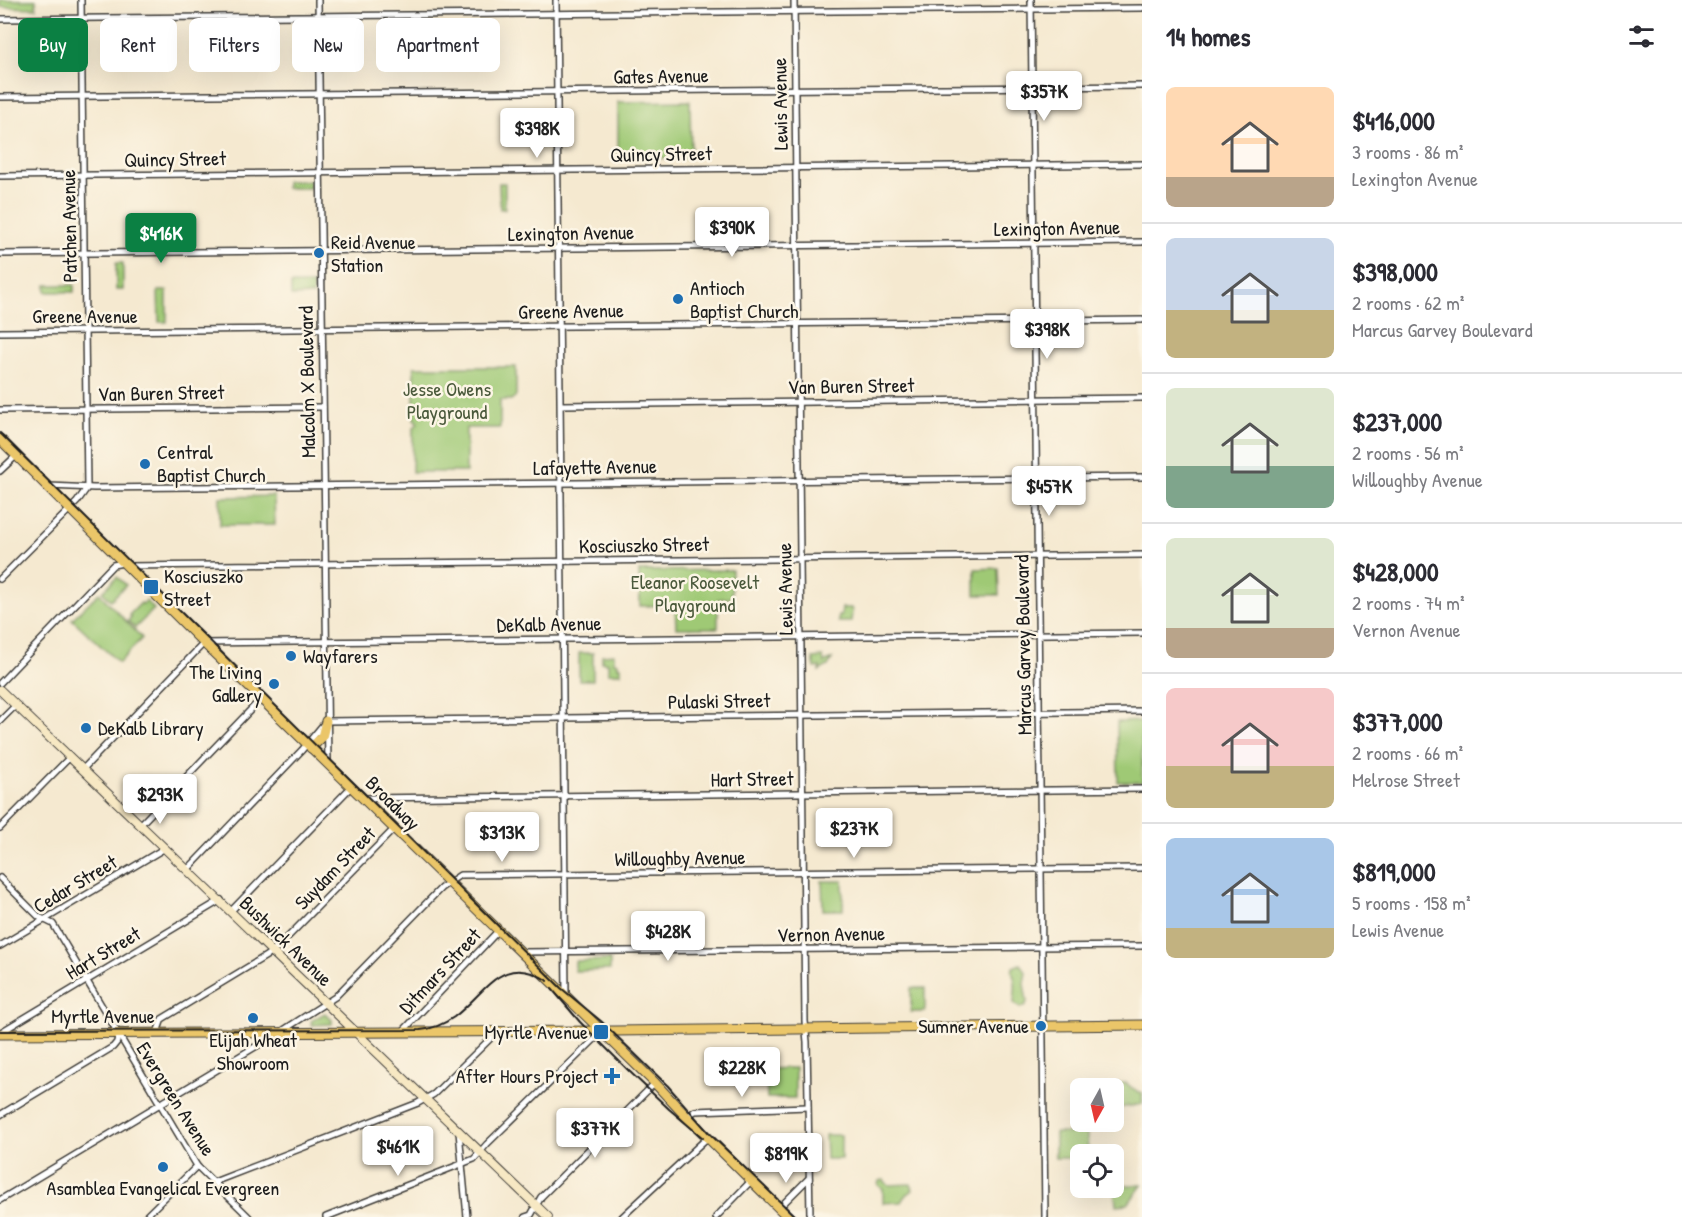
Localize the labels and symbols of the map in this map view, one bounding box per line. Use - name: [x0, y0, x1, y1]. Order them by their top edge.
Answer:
- street label: Lewis Avenue: [765, 58, 794, 150]
- street label: Gates Avenue: [613, 61, 709, 90]
- pin: $357K: [1002, 71, 1086, 122]
- pin: $398K: [495, 108, 579, 159]
- street label: Quincy Street: [610, 139, 713, 168]
- street label: Quincy Street: [124, 144, 227, 173]
- street label: Patchen Avenue: [54, 169, 83, 283]
- pin: $390K: [690, 207, 774, 258]
- pin: $416K: [119, 213, 203, 264]
- street label: Lexington Avenue: [994, 213, 1120, 242]
- street label: Lexington Avenue: [508, 218, 634, 247]
- place label: Reid Avenue Station: [331, 228, 416, 278]
- marker: Reid Avenue Station: [312, 246, 326, 260]
- place label: Antioch Baptist Church: [690, 274, 798, 324]
- marker: Antioch Baptist Church: [671, 292, 685, 306]
- street label: Greene Avenue: [518, 296, 624, 325]
- street label: Greene Avenue: [32, 302, 138, 329]
- street label: Malcolm X Boulevard: [292, 306, 321, 458]
- pin: $398K: [1005, 309, 1089, 360]
- street label: Van Buren Street: [787, 371, 916, 400]
- park label: Jesse Owens Playground: [403, 375, 491, 425]
- street label: Van Buren Street: [97, 378, 226, 407]
- place label: Central Baptist Church: [157, 438, 265, 488]
- street label: Lafayette Avenue: [533, 452, 657, 481]
- marker: Central Baptist Church: [138, 457, 152, 471]
- pin: $457K: [1007, 466, 1091, 517]
- street label: Kosciuszko Street: [579, 530, 710, 559]
- street label: Lewis Avenue: [770, 543, 799, 635]
- street label: Marcus Garvey Boulevard: [1007, 554, 1038, 735]
- place label: Kosciuszko Street: [164, 562, 243, 612]
- park label: Eleanor Roosevelt Playground: [631, 568, 760, 618]
- marker: Kosciuszko Street: [142, 578, 160, 596]
- street label: DeKalb Avenue: [496, 609, 602, 638]
- place label: Wayfarers: [303, 642, 378, 669]
- marker: Wayfarers: [284, 649, 298, 663]
- place label: The Living Gallery: [189, 658, 262, 708]
- marker: The Living Gallery: [267, 677, 281, 691]
- street label: Pulaski Street: [668, 686, 772, 715]
- place label: DeKalb Library: [98, 714, 204, 741]
- marker: DeKalb Library: [79, 721, 93, 735]
- street label: Hart Street: [710, 764, 795, 793]
- street label: Broadway: [360, 769, 427, 836]
- pin: $293K: [118, 774, 202, 825]
- pin: $237K: [812, 808, 896, 859]
- pin: $313K: [460, 812, 544, 863]
- street label: Suydam Street: [288, 819, 382, 915]
- street label: Willoughby Avenue: [614, 843, 746, 872]
- street label: Cedar Street: [28, 847, 123, 919]
- street label: Bushwick Avenue: [234, 889, 339, 992]
- pin: $428K: [626, 911, 710, 962]
- street label: Hart Street: [60, 919, 146, 986]
- street label: Vernon Avenue: [777, 919, 885, 948]
- street label: Ditmars Street: [393, 921, 487, 1020]
- street label: Myrtle Avenue: [51, 1002, 155, 1029]
- marker: Elijah Wheat Showroom: [246, 1011, 260, 1025]
- place label: Sumner Avenue: [918, 1012, 1029, 1039]
- place label: Myrtle Avenue: [484, 1018, 588, 1045]
- marker: Sumner Avenue: [1034, 1019, 1048, 1033]
- marker: Myrtle Avenue: [592, 1023, 610, 1041]
- place label: Elijah Wheat Showroom: [209, 1026, 298, 1076]
- street label: Evergreen Avenue: [131, 1037, 222, 1161]
- pin: $228K: [700, 1047, 784, 1098]
- place label: After Hours Project: [456, 1062, 599, 1089]
- marker: After Hours Project: [603, 1067, 621, 1085]
- north arrow: [1070, 1078, 1124, 1132]
- pin: $377K: [553, 1108, 637, 1159]
- pin: $461K: [356, 1126, 440, 1177]
- pin: $819K: [744, 1133, 828, 1184]
- marker: Asamblea Evangelical Evergreen: [156, 1160, 170, 1174]
- place label: Asamblea Evangelical Evergreen: [47, 1174, 279, 1201]

